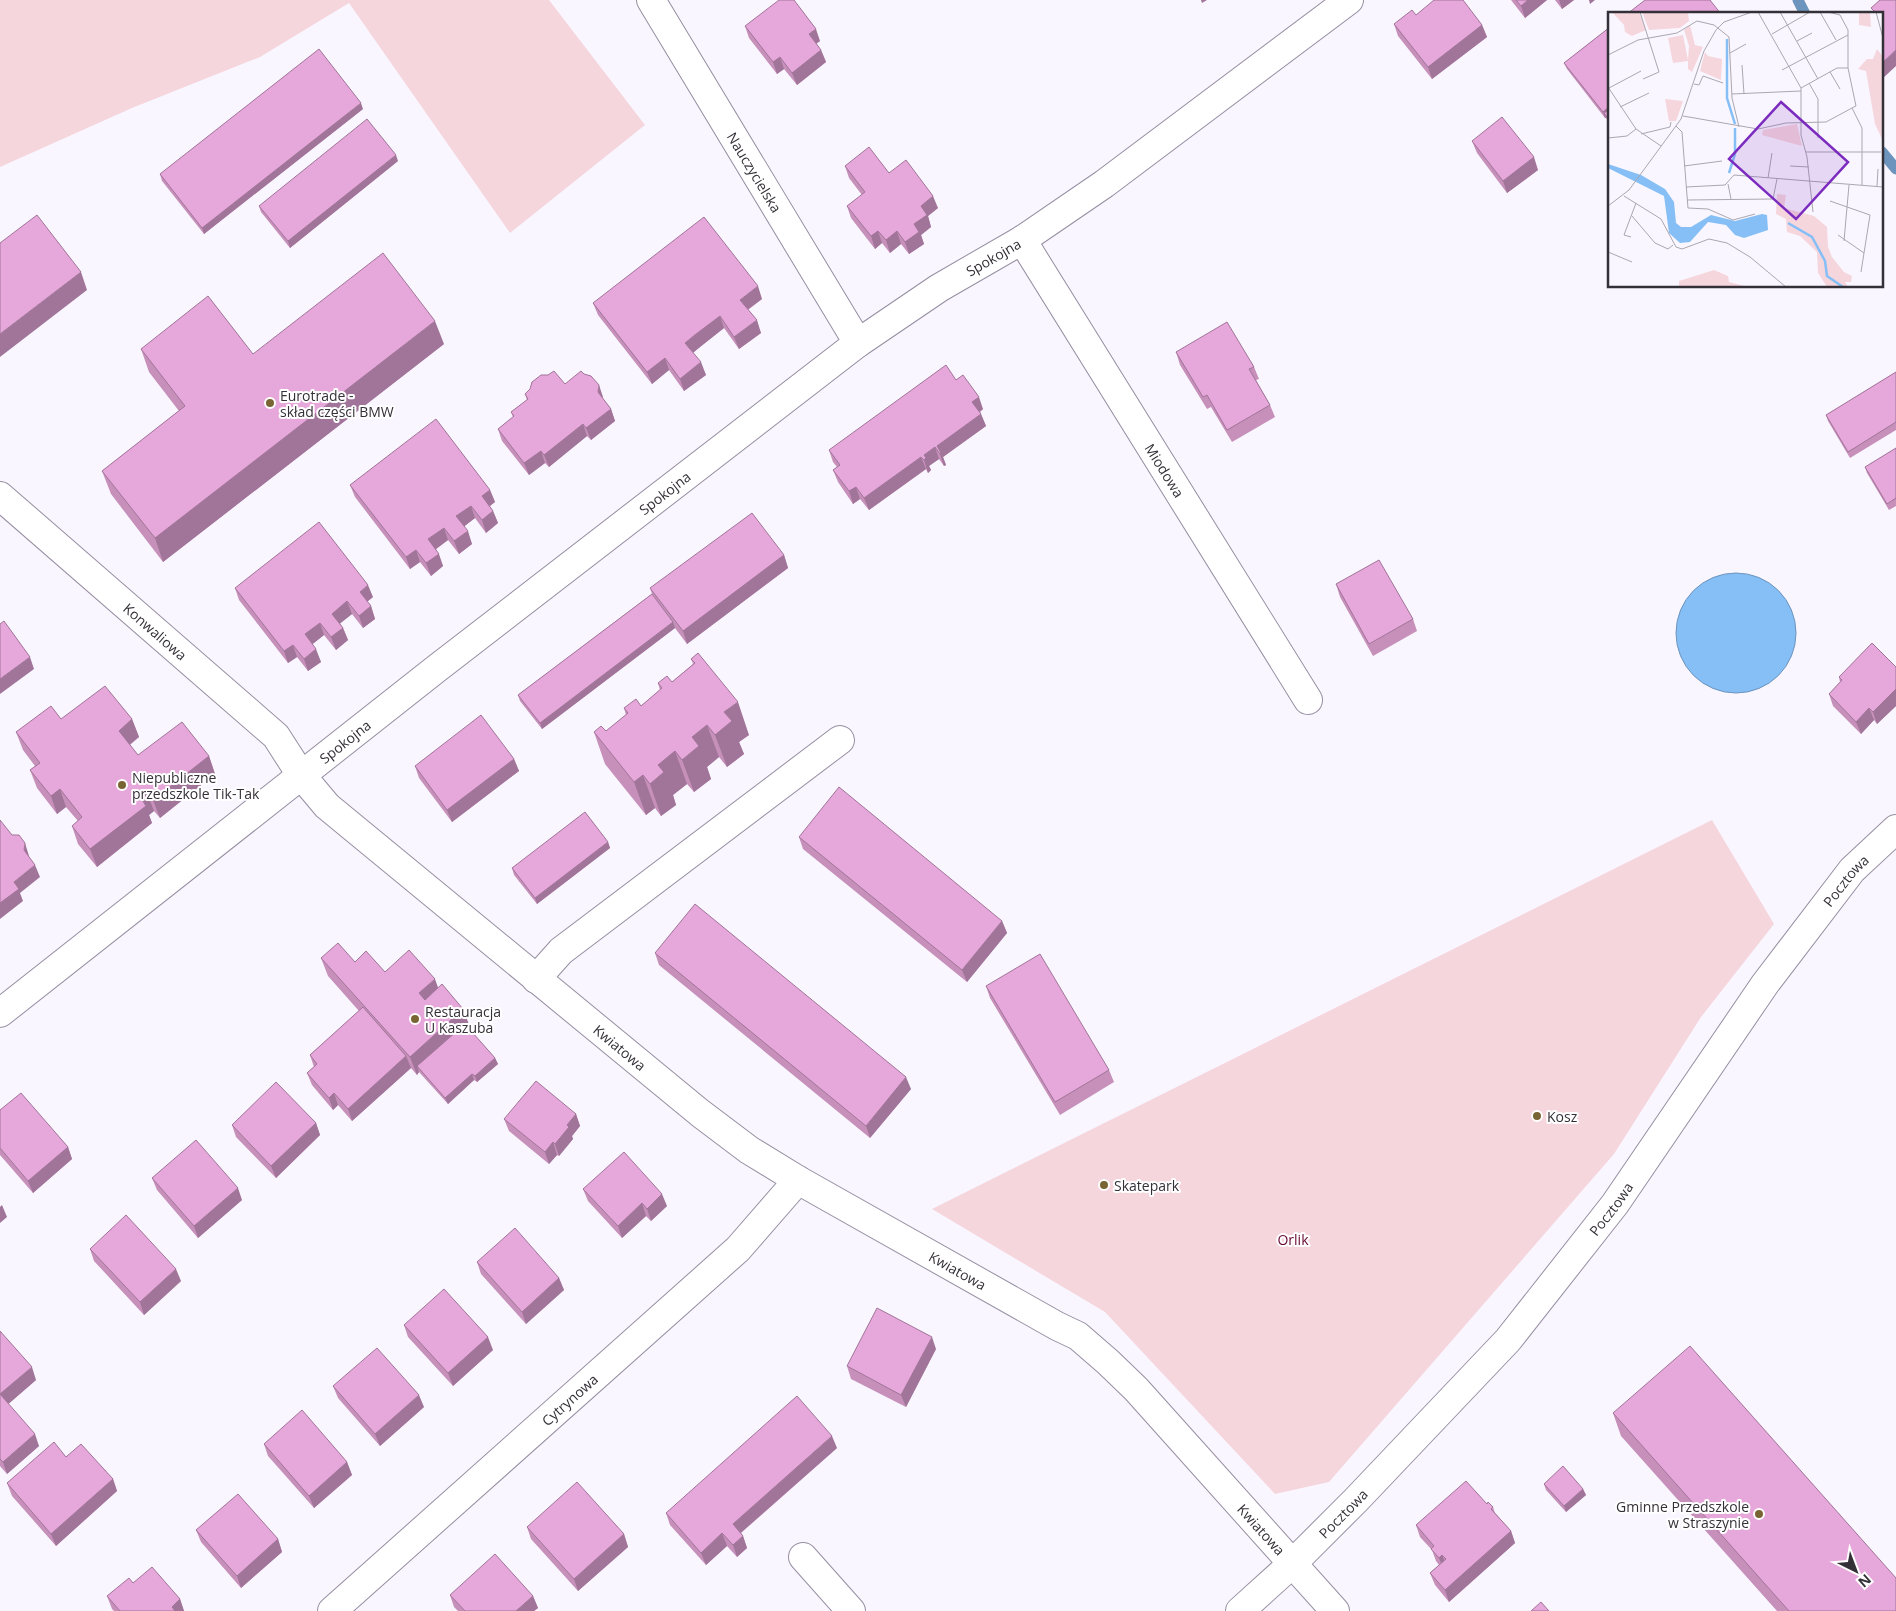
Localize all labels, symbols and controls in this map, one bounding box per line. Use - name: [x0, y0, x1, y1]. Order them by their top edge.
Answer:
- inset map: [1608, 12, 1884, 288]
- street label: Nauczycielska: [723, 128, 786, 216]
- street label: Spokojna: [962, 233, 1024, 280]
- place label: Eurotrade - skład części BMW: [280, 386, 394, 421]
- marker: Eurotrade - skład części BMW: [264, 397, 276, 409]
- street label: Miodowa: [1141, 440, 1189, 501]
- street label: Spokojna: [635, 467, 694, 519]
- street label: Konwaliowa: [120, 598, 191, 664]
- street label: Spokojna: [315, 715, 374, 767]
- place label: Niepubliczne przedszkole Tik-Tak: [132, 768, 260, 803]
- marker: Niepubliczne przedszkole Tik-Tak: [116, 779, 128, 791]
- street label: Pocztowa: [1818, 850, 1872, 910]
- place label: Restauracja U Kaszuba: [425, 1002, 501, 1037]
- marker: Restauracja U Kaszuba: [409, 1013, 421, 1025]
- street label: Kwiatowa: [590, 1020, 650, 1074]
- place label: Kosz: [1547, 1107, 1578, 1126]
- marker: Kosz: [1531, 1110, 1543, 1122]
- place label: Skatepark: [1114, 1176, 1180, 1195]
- street label: Pocztowa: [1584, 1178, 1637, 1239]
- marker: Skatepark: [1098, 1179, 1110, 1191]
- park label: Orlik: [1277, 1230, 1309, 1249]
- street label: Kwiatowa: [926, 1246, 990, 1294]
- street label: Cytrynowa: [537, 1369, 602, 1430]
- street label: Pocztowa: [1314, 1484, 1371, 1542]
- place label: Gminne Przedszkole w Straszynie: [1616, 1497, 1749, 1532]
- street label: Kwiatowa: [1234, 1500, 1290, 1559]
- marker: Gminne Przedszkole w Straszynie: [1753, 1508, 1765, 1520]
- north arrow: [1831, 1546, 1881, 1596]
- text: N: [1854, 1570, 1876, 1592]

